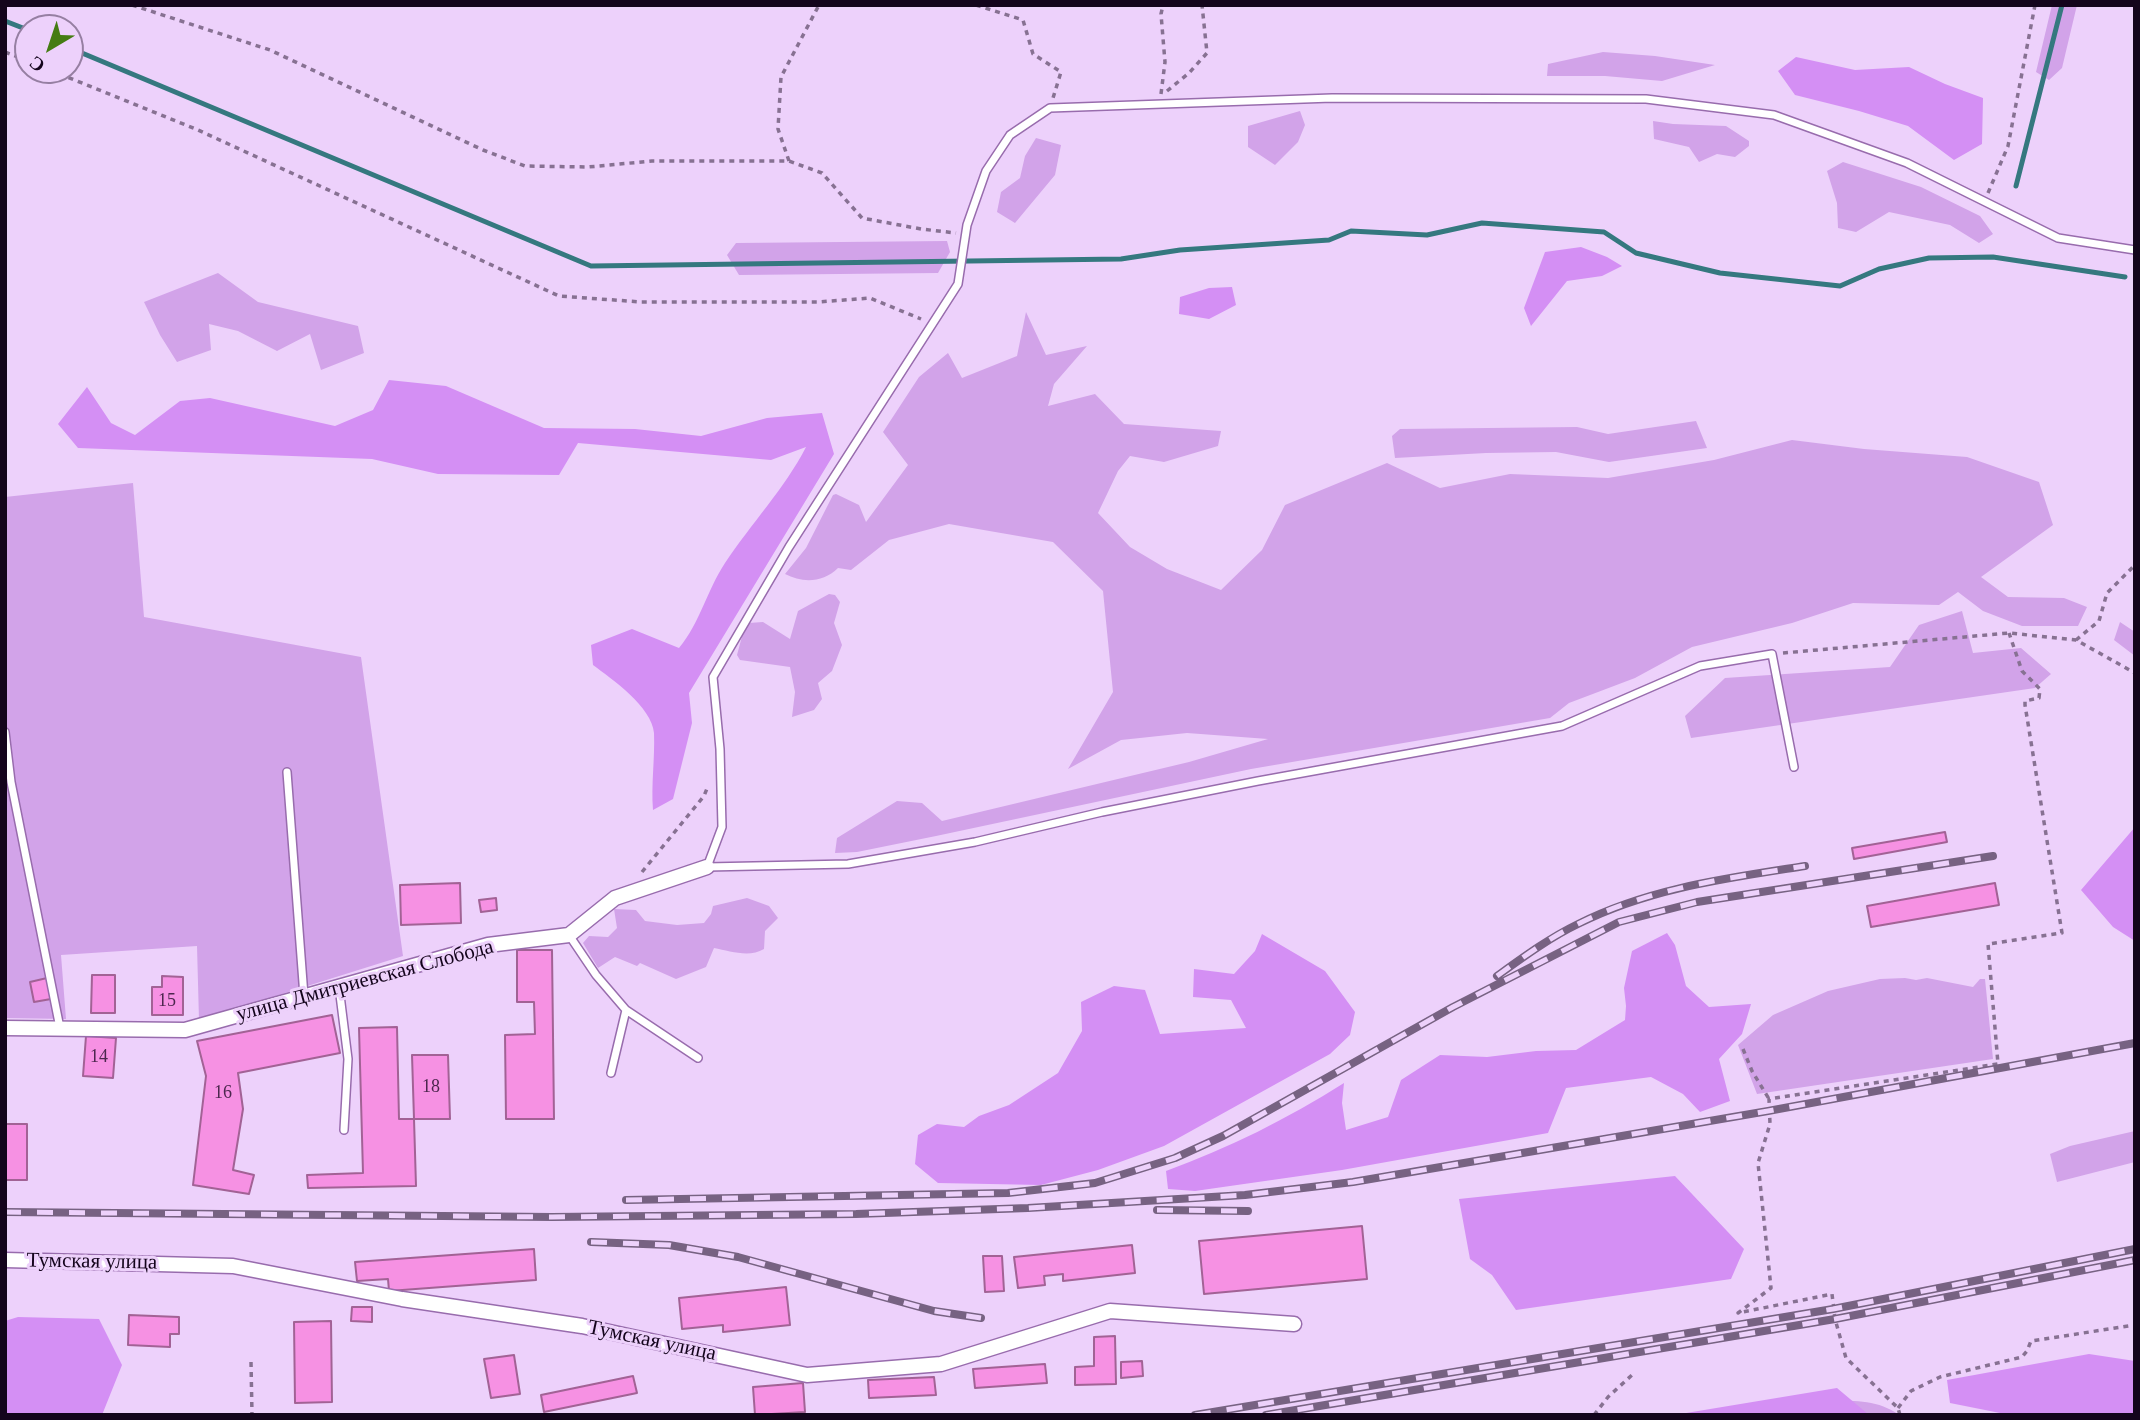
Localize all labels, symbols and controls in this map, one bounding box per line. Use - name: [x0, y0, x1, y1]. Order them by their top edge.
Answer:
- north arrow: [14, 14, 84, 84]
- text: С: [25, 52, 49, 77]
- street label: улица Дмитриевская Слобода: [234, 935, 496, 1027]
- house number: 15: [158, 990, 176, 1012]
- house number: 14: [90, 1046, 108, 1068]
- house number: 18: [422, 1076, 440, 1098]
- house number: 16: [214, 1082, 232, 1104]
- street label: Тумская улица: [26, 1248, 158, 1276]
- street label: Тумская улица: [586, 1315, 718, 1367]

